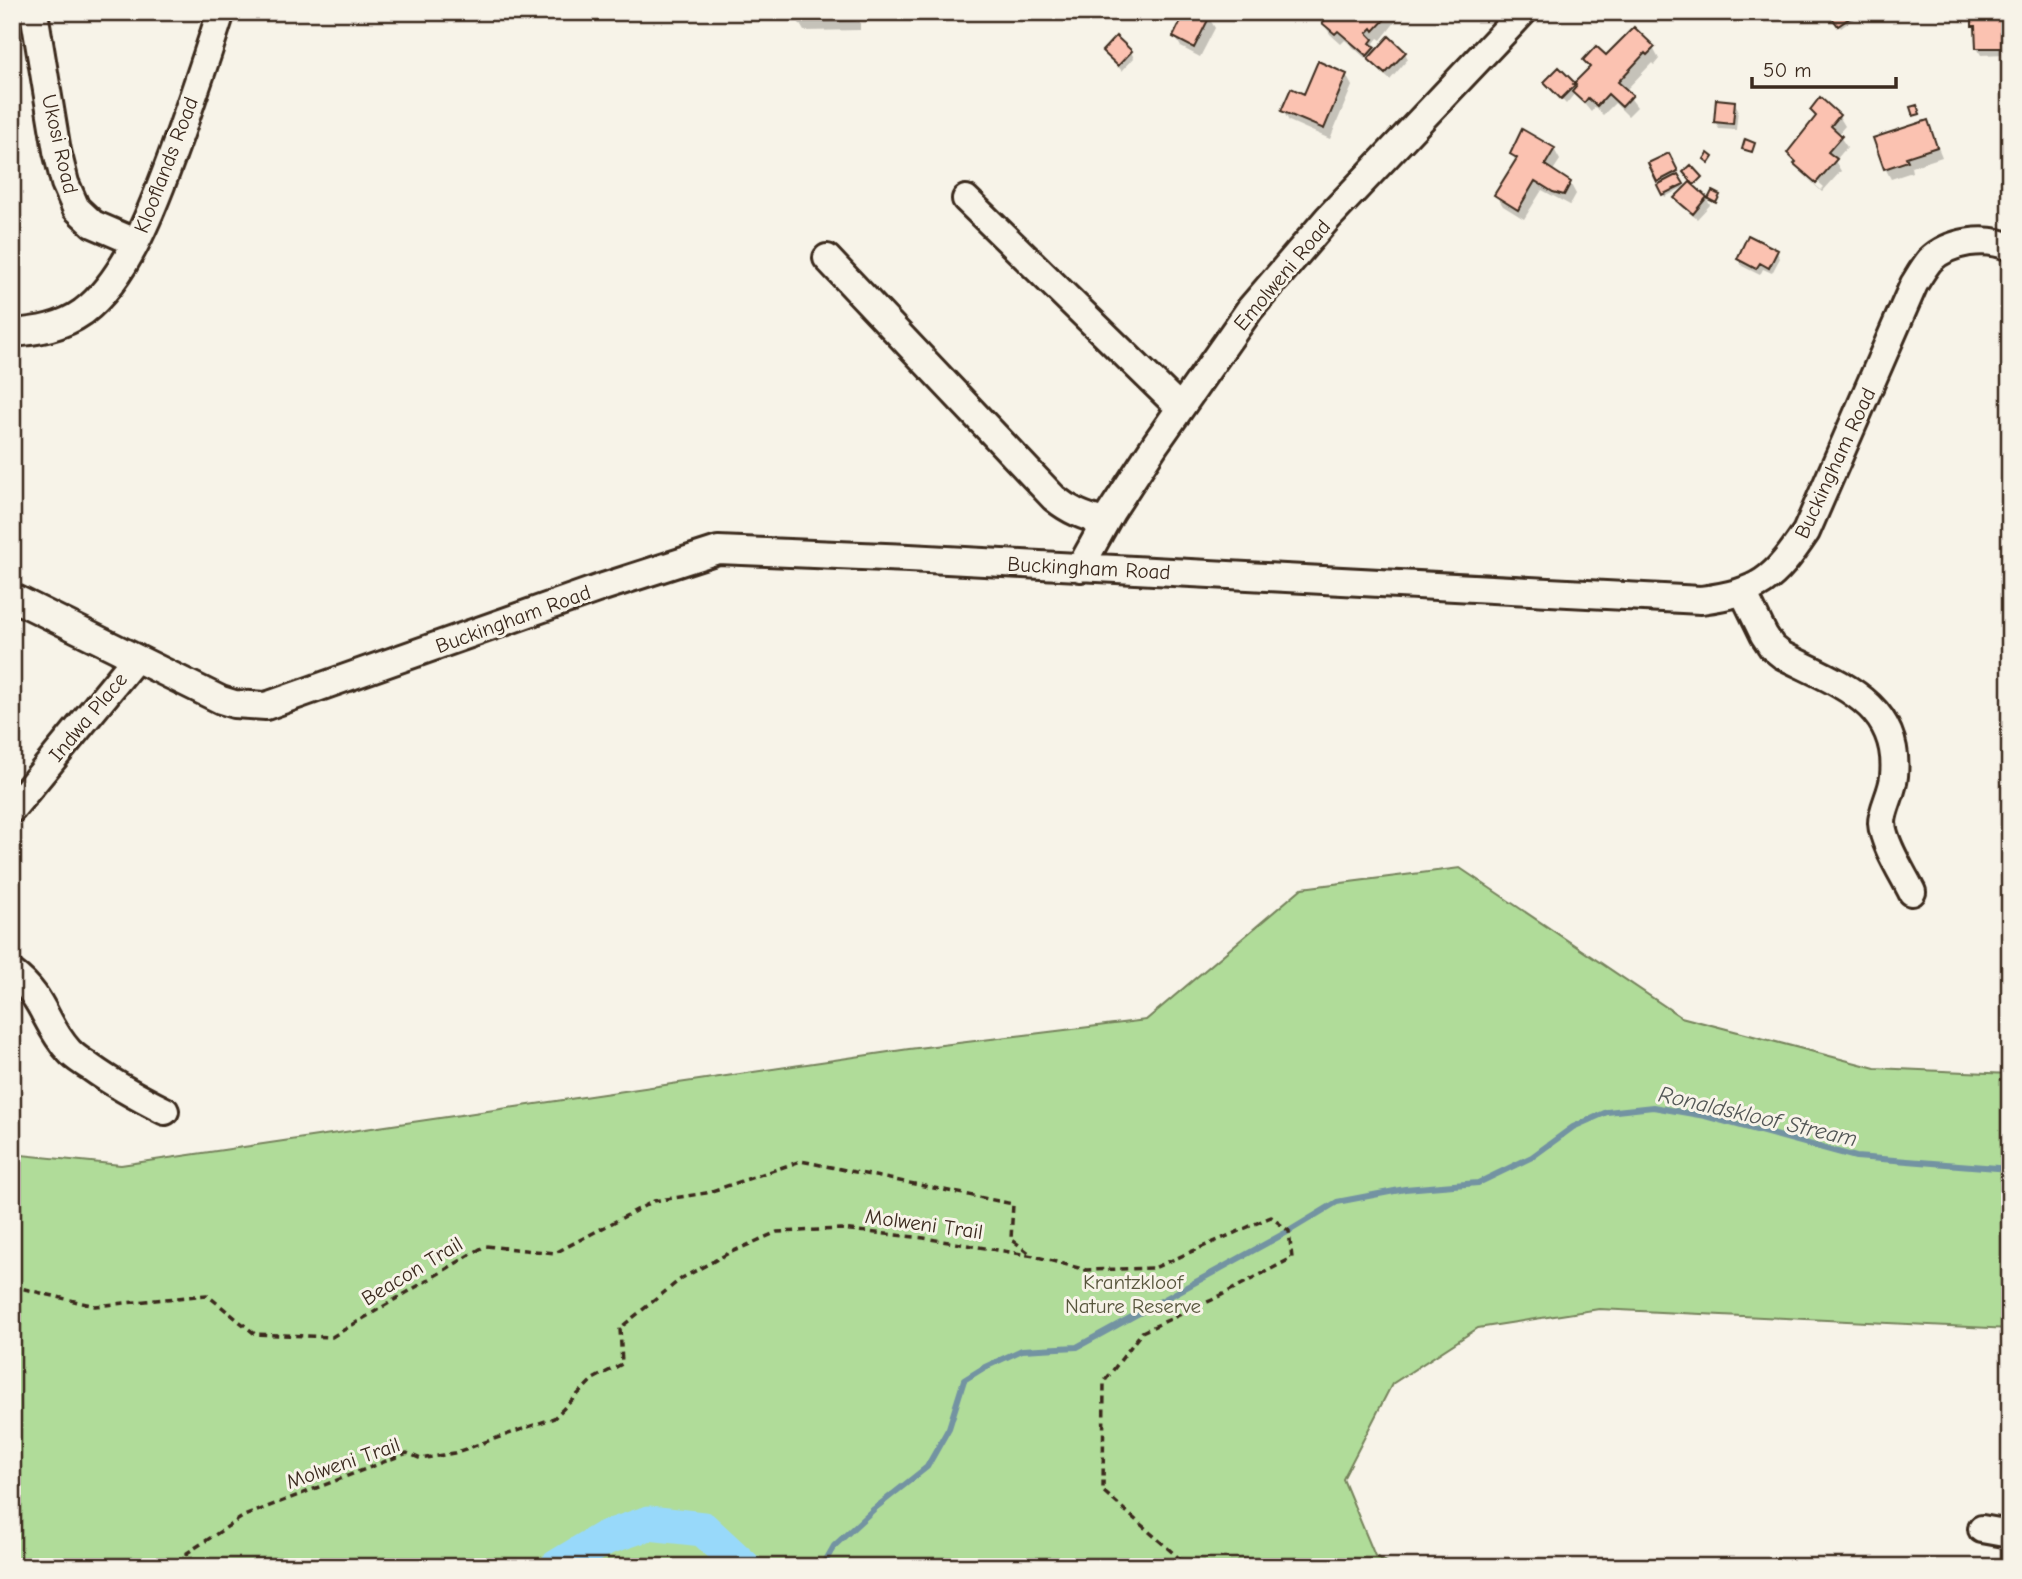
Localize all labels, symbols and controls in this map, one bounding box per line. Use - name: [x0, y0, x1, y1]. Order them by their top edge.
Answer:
- scale bar: [1752, 46, 1896, 90]
- text: 50 m: [1763, 58, 1812, 82]
- street label: Ukosi Road: [37, 92, 83, 196]
- street label: Klooflands Road: [129, 94, 203, 236]
- street label: Emolweni Road: [1229, 215, 1335, 335]
- street label: Buckingham Road: [1790, 384, 1880, 542]
- street label: Buckingham Road: [1007, 552, 1171, 584]
- street label: Buckingham Road: [432, 580, 594, 658]
- street label: Indwa Place: [44, 668, 132, 766]
- water label: Ronaldskloof Stream: [1656, 1081, 1860, 1152]
- street label: Molweni Trail: [864, 1204, 984, 1244]
- street label: Beacon Trail: [357, 1232, 467, 1310]
- park label: Krantzkloof Nature Reserve: [1065, 1270, 1201, 1318]
- street label: Molweni Trail: [283, 1432, 403, 1494]

